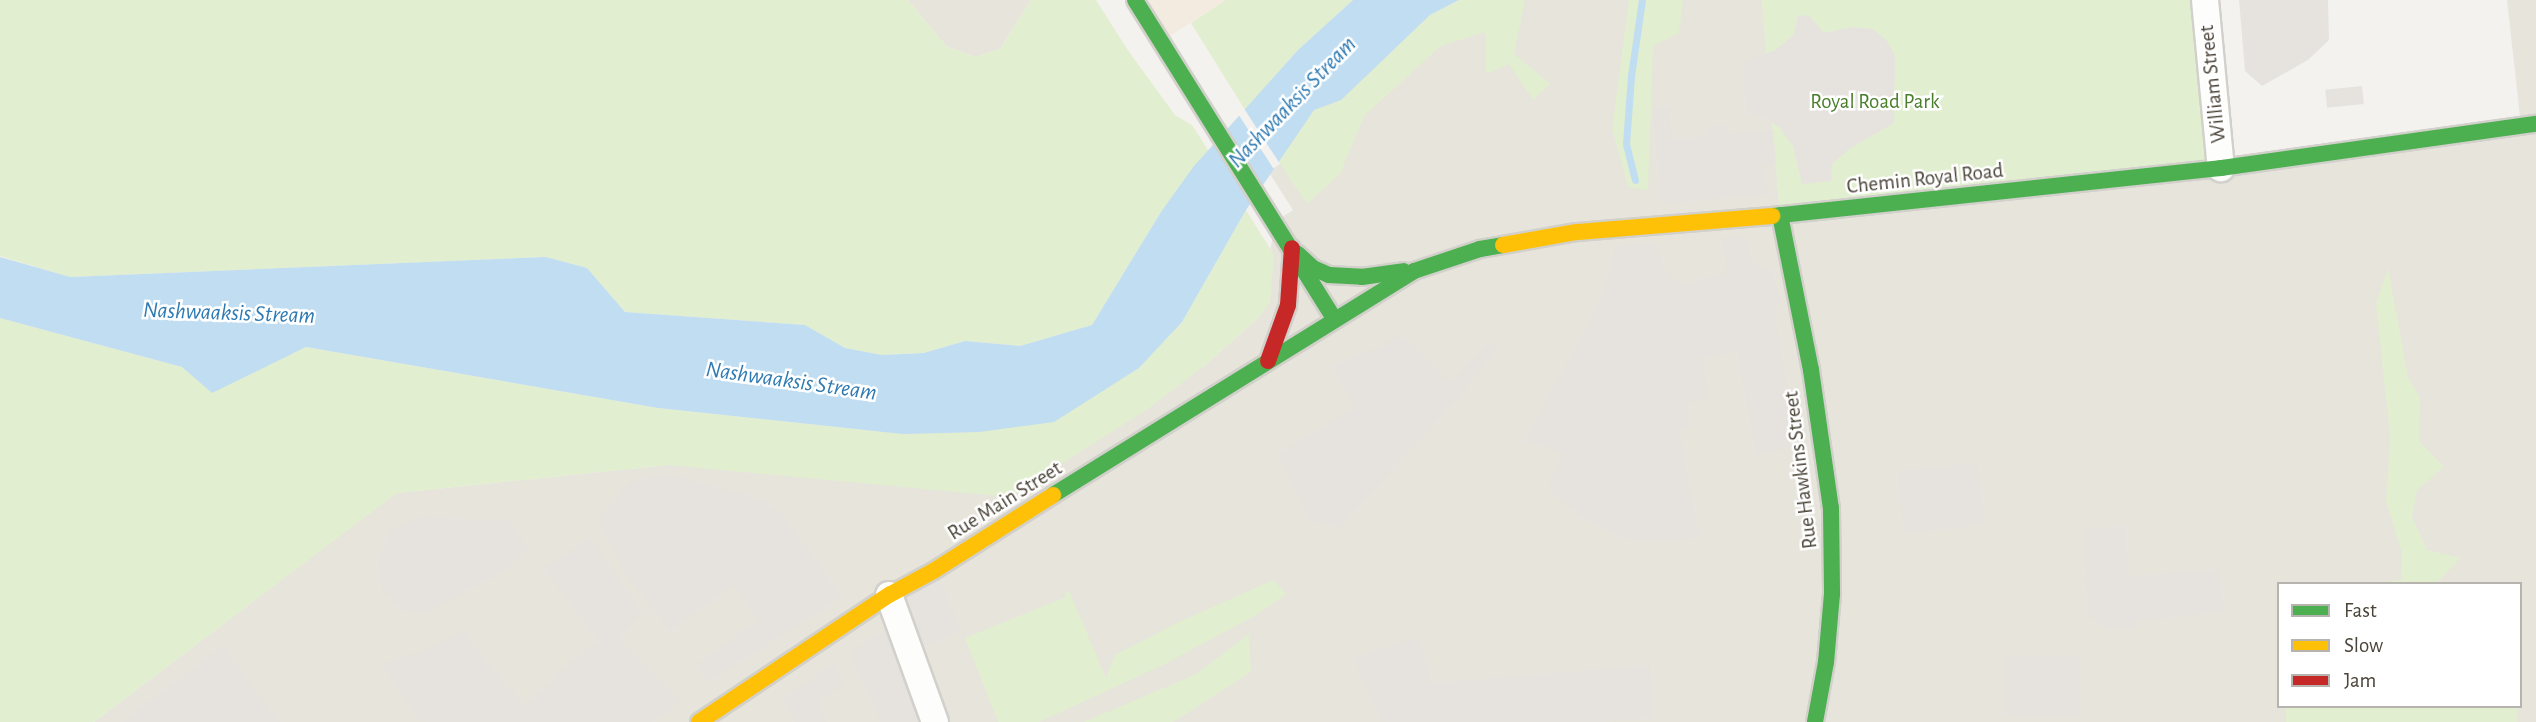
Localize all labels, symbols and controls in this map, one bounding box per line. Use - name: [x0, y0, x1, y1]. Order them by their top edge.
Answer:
- street label: William Street: [2194, 24, 2232, 144]
- water label: Nashwaaksis Stream: [1223, 31, 1363, 175]
- park label: Royal Road Park: [1810, 89, 1940, 115]
- street label: Chemin Royal Road: [1845, 158, 2005, 200]
- water label: Nashwaaksis Stream: [142, 297, 316, 331]
- water label: Nashwaaksis Stream: [704, 356, 878, 408]
- street label: Rue Hawkins Street: [1779, 390, 1823, 550]
- street label: Rue Main Street: [943, 456, 1067, 546]
- legend: [2277, 582, 2522, 708]
- text: Fast: [2344, 600, 2377, 621]
- text: Slow: [2344, 635, 2383, 656]
- text: Jam: [2344, 670, 2376, 691]

